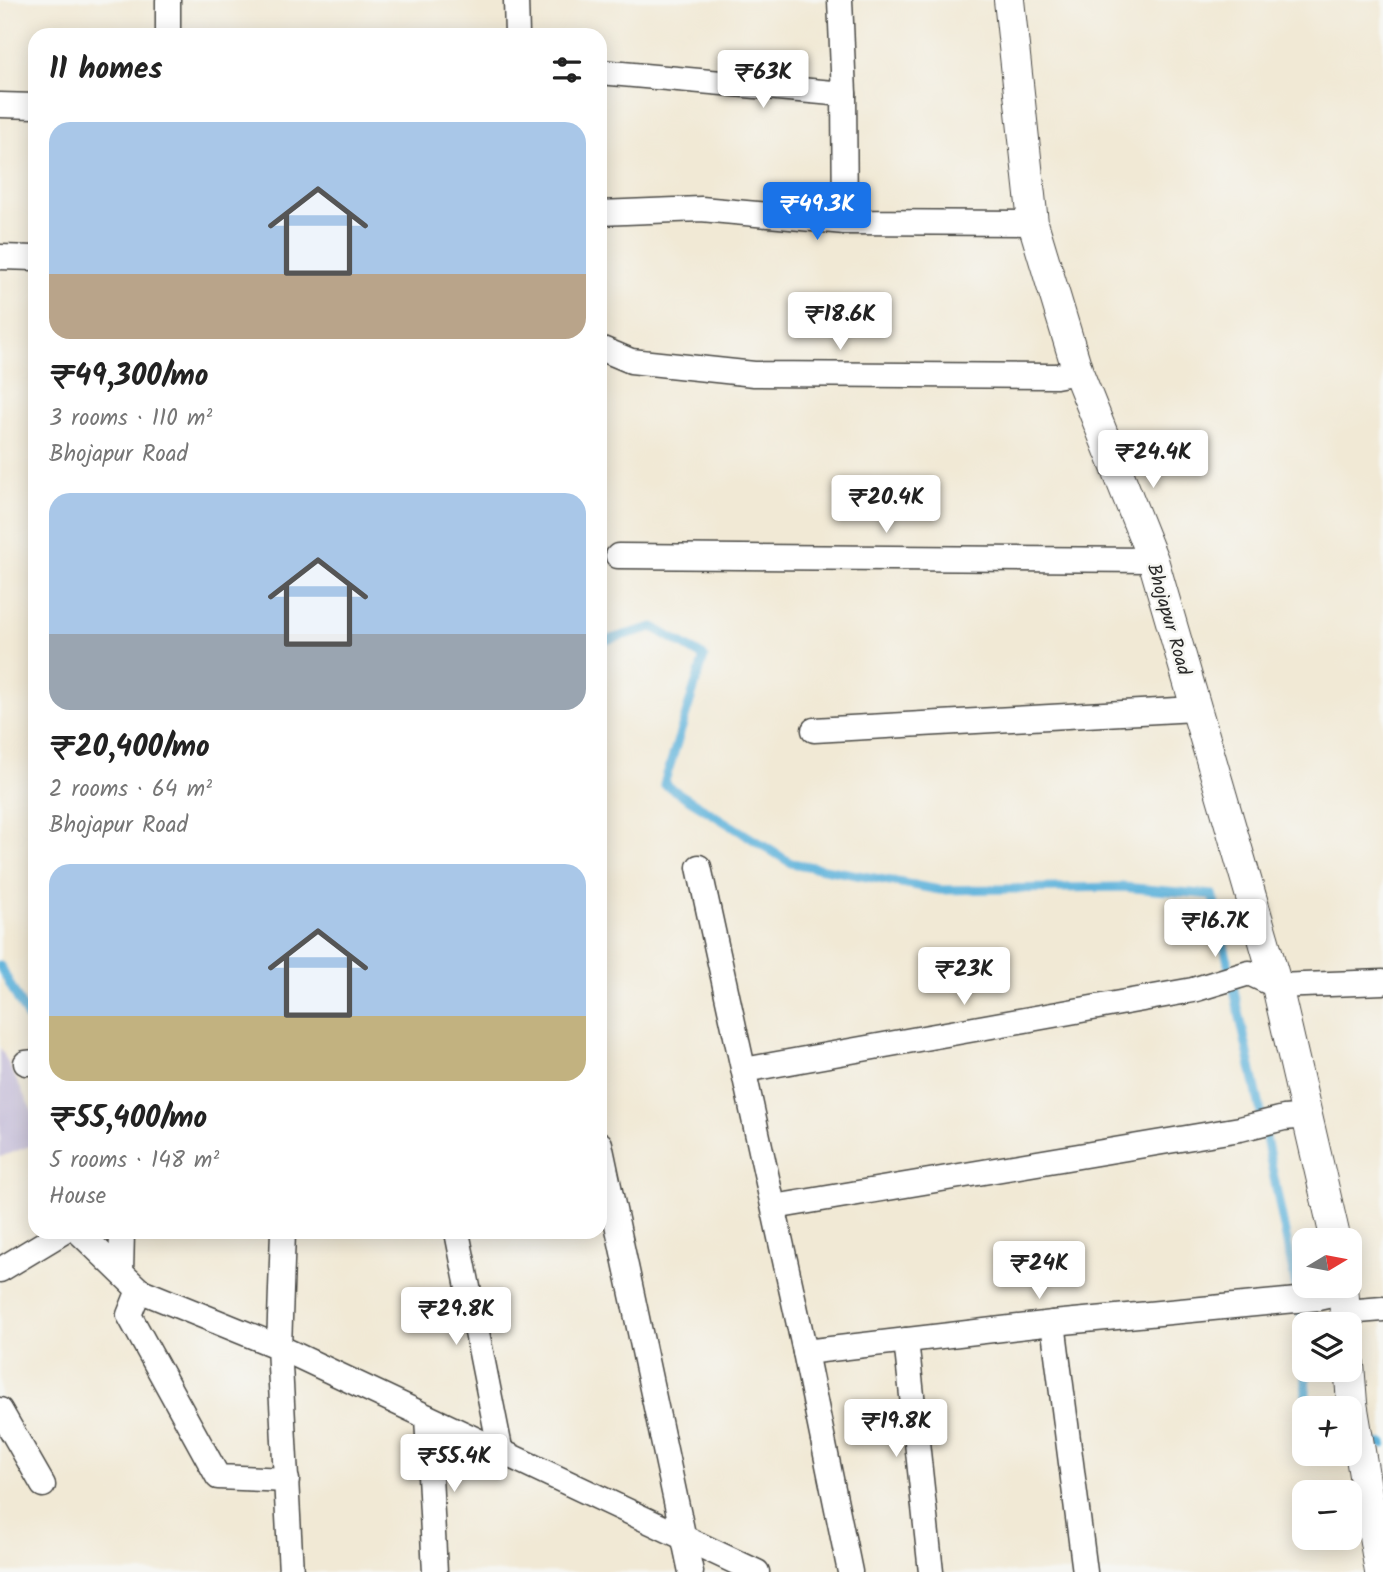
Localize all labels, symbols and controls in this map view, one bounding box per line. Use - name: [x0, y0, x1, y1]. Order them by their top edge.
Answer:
- text: 11 homes: [49, 46, 162, 94]
- pin: ₹63K: [722, 50, 804, 110]
- icon: filters: [548, 51, 586, 89]
- text: ₹63K: [734, 55, 792, 91]
- icon: home: [255, 168, 381, 294]
- pin: ₹49.3K: [760, 182, 874, 242]
- text: ₹49.3K: [779, 187, 855, 223]
- pin: ₹18.6K: [783, 292, 897, 352]
- text: ₹18.6K: [804, 297, 876, 333]
- text: ₹49,300/mo: [49, 353, 208, 401]
- text: 3 rooms · 110 m²: [49, 401, 212, 437]
- pin: ₹24.4K: [1096, 430, 1210, 490]
- text: ₹24.4K: [1114, 435, 1192, 471]
- text: Bhojapur Road: [49, 437, 188, 473]
- pin: ₹20.4K: [829, 476, 943, 535]
- text: ₹20.4K: [847, 480, 925, 516]
- icon: home: [255, 539, 381, 665]
- street label: Bhojapur Road: [1138, 560, 1198, 679]
- text: ₹20,400/mo: [49, 724, 210, 772]
- text: 2 rooms · 64 m²: [49, 772, 212, 808]
- text: Bhojapur Road: [49, 808, 188, 844]
- pin: ₹16.7K: [1158, 900, 1272, 959]
- text: ₹16.7K: [1180, 904, 1250, 940]
- icon: home: [255, 910, 381, 1036]
- pin: ₹23K: [923, 948, 1005, 1007]
- text: ₹23K: [934, 952, 994, 988]
- text: ₹55,400/mo: [49, 1095, 207, 1143]
- text: 5 rooms · 148 m²: [49, 1143, 219, 1179]
- text: House: [49, 1179, 106, 1215]
- north arrow: [1292, 1228, 1362, 1298]
- map controls: [1292, 1228, 1362, 1550]
- pin: ₹24K: [998, 1242, 1080, 1301]
- text: ₹24K: [1009, 1246, 1069, 1282]
- pin: ₹29.8K: [399, 1288, 513, 1347]
- text: ₹29.8K: [417, 1292, 495, 1328]
- button: layers: [1292, 1312, 1362, 1382]
- button: +: [1292, 1396, 1362, 1466]
- pin: ₹19.8K: [839, 1400, 953, 1459]
- text: ₹19.8K: [860, 1404, 932, 1440]
- pin: ₹55.4K: [397, 1434, 511, 1494]
- text: ₹55.4K: [416, 1439, 492, 1475]
- button: −: [1292, 1480, 1362, 1550]

